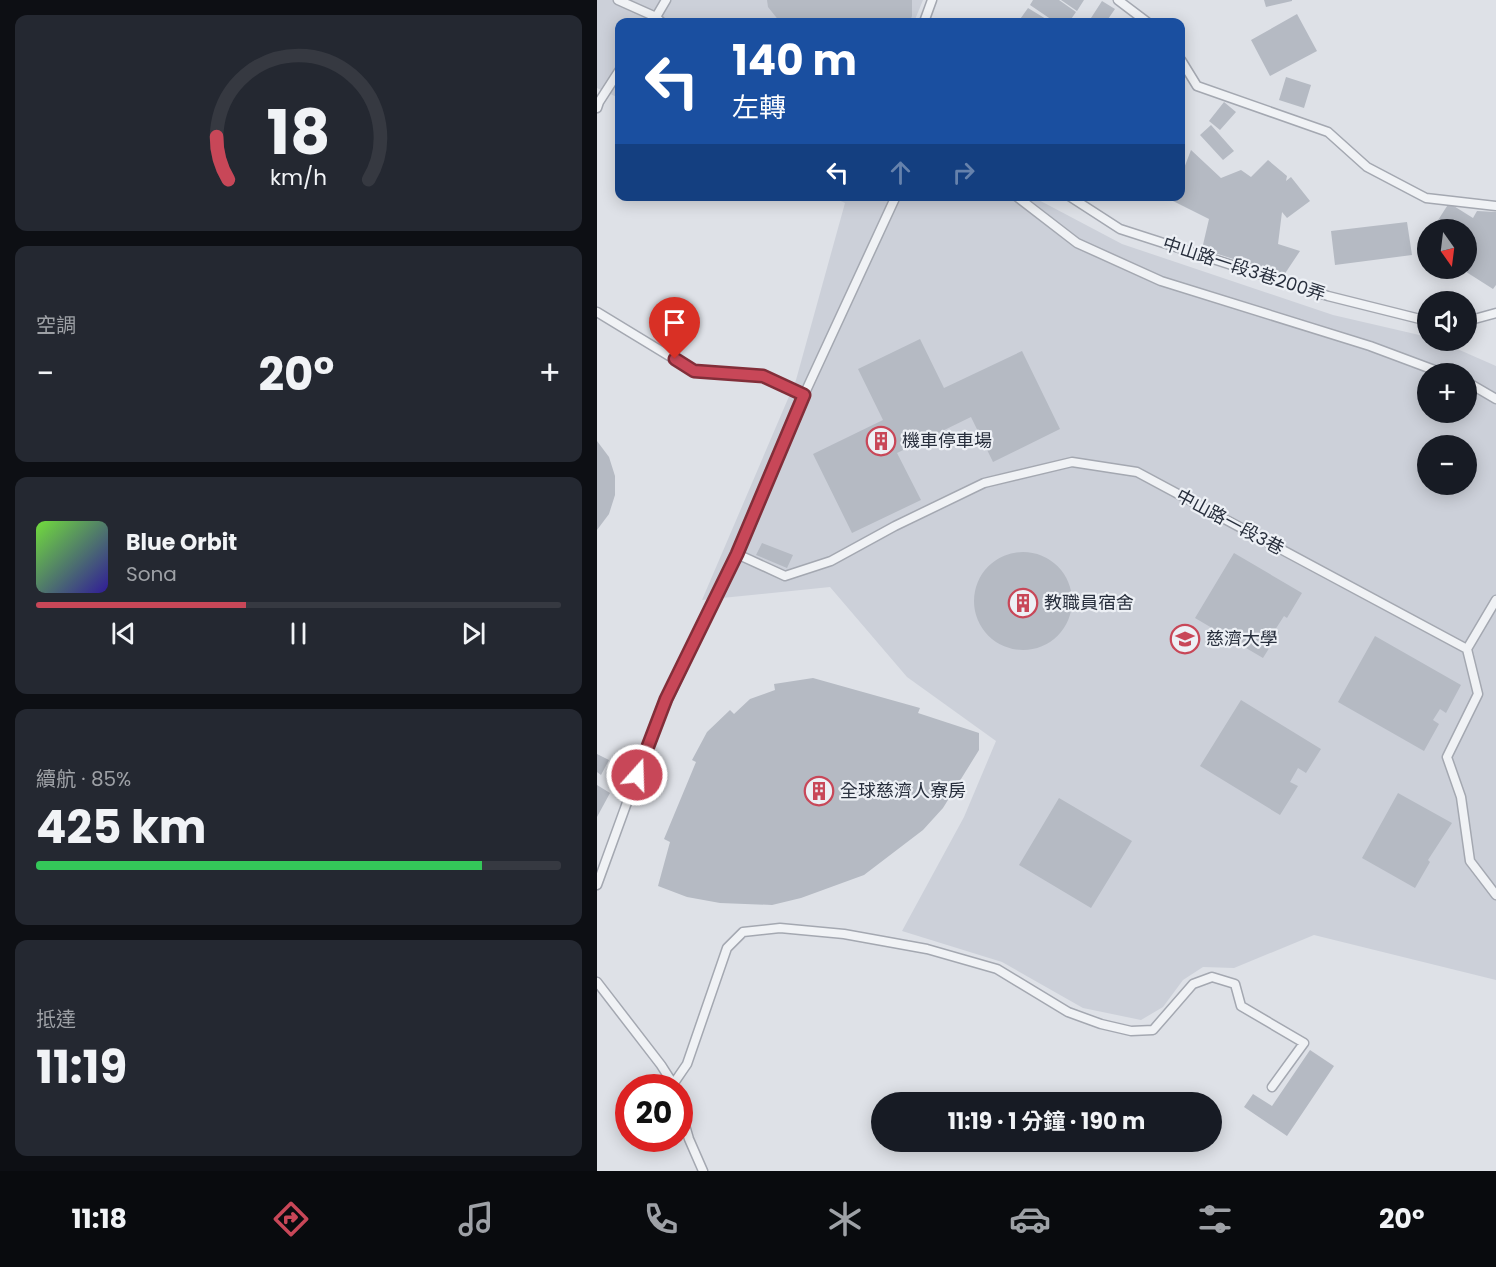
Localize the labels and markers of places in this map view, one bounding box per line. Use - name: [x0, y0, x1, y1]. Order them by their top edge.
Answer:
- pin: [649, 297, 700, 359]
- building icon: 機車停車場: [865, 425, 897, 457]
- place label: 機車停車場: [902, 428, 992, 453]
- building icon: 教職員宿舍: [1007, 587, 1039, 619]
- place label: 教職員宿舍: [1044, 590, 1134, 615]
- school or university icon: 慈濟大學: [1169, 623, 1201, 655]
- place label: 慈濟大學: [1206, 626, 1278, 651]
- building icon: 全球慈濟人寮房: [803, 775, 835, 807]
- place label: 全球慈濟人寮房: [840, 778, 966, 803]

